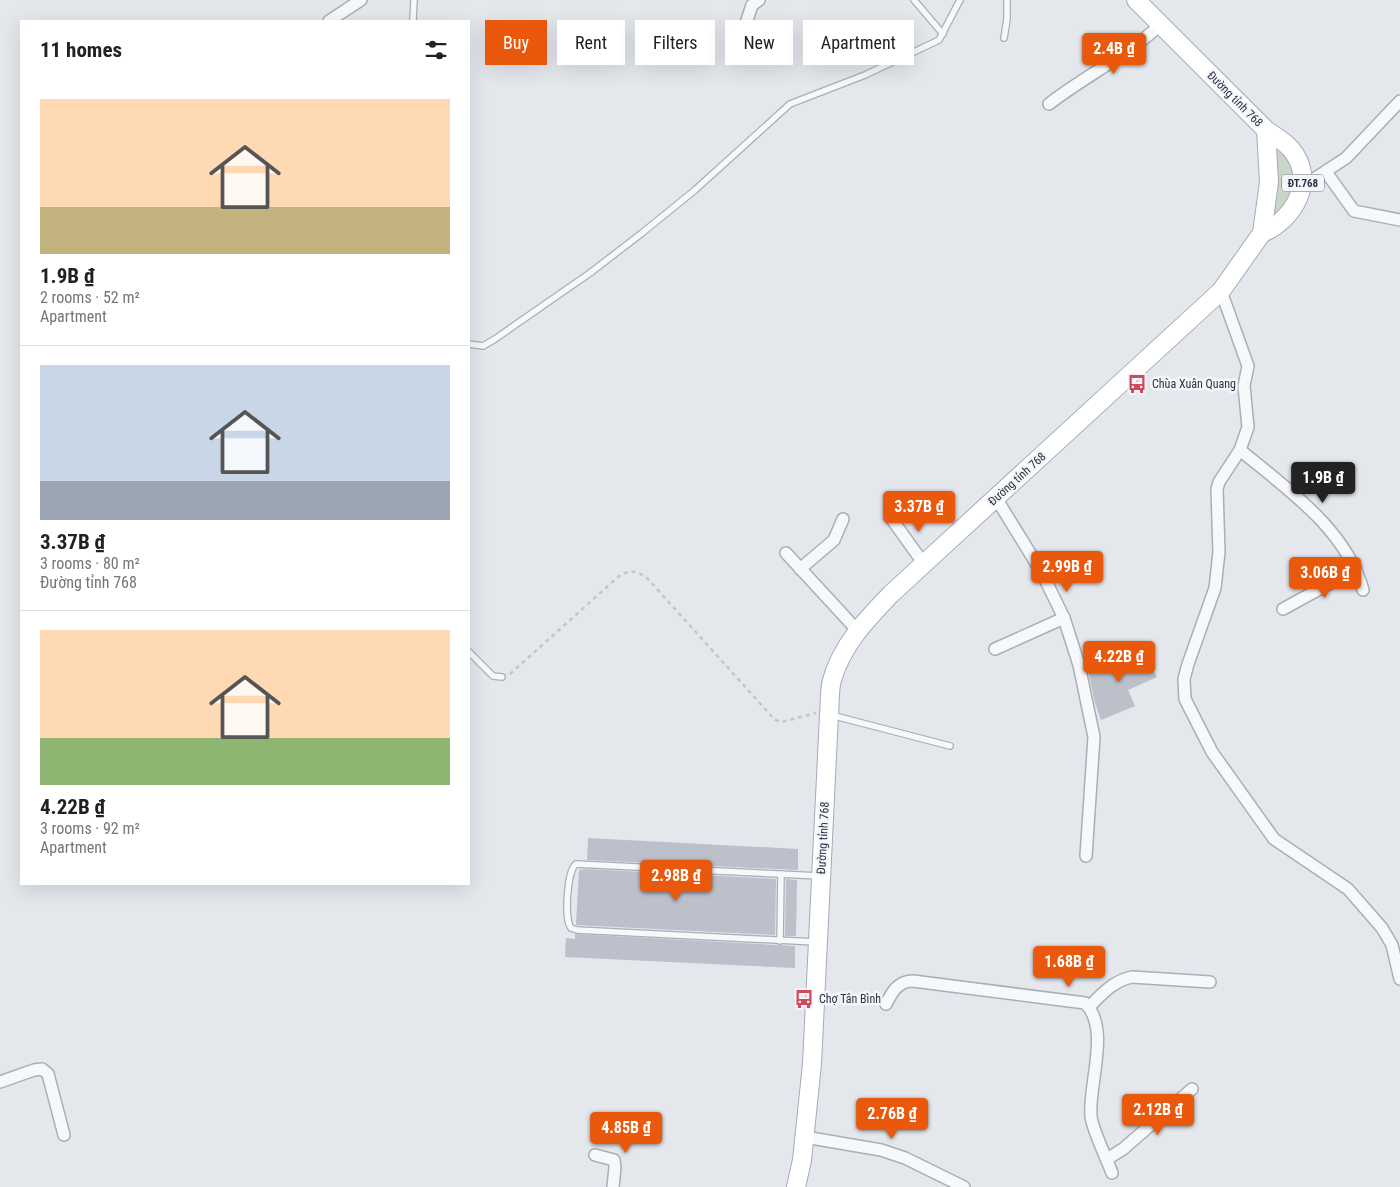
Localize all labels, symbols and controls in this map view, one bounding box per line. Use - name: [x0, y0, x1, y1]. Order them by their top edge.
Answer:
- chip: Buy: [485, 20, 547, 65]
- chip: Rent: [557, 20, 625, 65]
- chip: Filters: [635, 20, 715, 65]
- chip: New: [725, 20, 793, 65]
- chip: Apartment: [803, 20, 914, 65]
- pin: 2.4B ₫: [1073, 32, 1155, 75]
- icon: filters: [422, 36, 450, 64]
- text: 11 homes: [40, 38, 122, 62]
- text: 2.4B ₫: [1093, 39, 1135, 58]
- street label: Đường tỉnh 768: [1204, 68, 1266, 130]
- icon: home: [200, 132, 290, 222]
- road number: ĐT.768: [1282, 174, 1324, 192]
- text: 1.9B ₫: [40, 264, 95, 288]
- text: 2 rooms · 52 m²: [40, 288, 140, 307]
- text: Apartment: [40, 307, 107, 326]
- bus stop icon: Chùa Xuân Quang: [1126, 373, 1148, 395]
- place label: Chùa Xuân Quang: [1152, 377, 1236, 391]
- icon: home: [200, 397, 290, 487]
- street label: Đường tỉnh 768: [985, 449, 1049, 509]
- pin: 1.9B ₫: [1282, 462, 1364, 504]
- text: 1.9B ₫: [1302, 468, 1344, 487]
- pin: 3.37B ₫: [873, 490, 965, 533]
- text: 3.37B ₫: [894, 497, 944, 516]
- text: 3.37B ₫: [40, 530, 105, 554]
- pin: 2.99B ₫: [1021, 550, 1113, 593]
- text: 3 rooms · 80 m²: [40, 554, 140, 573]
- pin: 3.06B ₫: [1279, 556, 1371, 599]
- text: 2.99B ₫: [1042, 557, 1092, 576]
- text: 3.06B ₫: [1300, 563, 1350, 582]
- text: Đường tỉnh 768: [40, 573, 137, 592]
- pin: 4.22B ₫: [1073, 640, 1165, 683]
- text: 4.22B ₫: [1094, 647, 1144, 666]
- icon: home: [200, 662, 290, 752]
- text: 4.22B ₫: [40, 795, 105, 819]
- street label: Đường tỉnh 768: [814, 801, 832, 875]
- text: 3 rooms · 92 m²: [40, 819, 140, 838]
- text: Apartment: [40, 838, 107, 857]
- pin: 2.98B ₫: [630, 860, 722, 902]
- text: 2.98B ₫: [651, 866, 701, 885]
- pin: 1.68B ₫: [1023, 946, 1115, 988]
- text: 1.68B ₫: [1044, 952, 1094, 971]
- bus stop icon: Chợ Tân Bình: [793, 988, 815, 1010]
- place label: Chợ Tân Bình: [819, 992, 881, 1006]
- pin: 2.12B ₫: [1112, 1094, 1204, 1136]
- pin: 2.76B ₫: [846, 1098, 938, 1140]
- text: 2.12B ₫: [1133, 1100, 1183, 1119]
- text: 2.76B ₫: [867, 1104, 917, 1123]
- pin: 4.85B ₫: [580, 1112, 672, 1154]
- text: 4.85B ₫: [601, 1118, 651, 1137]

